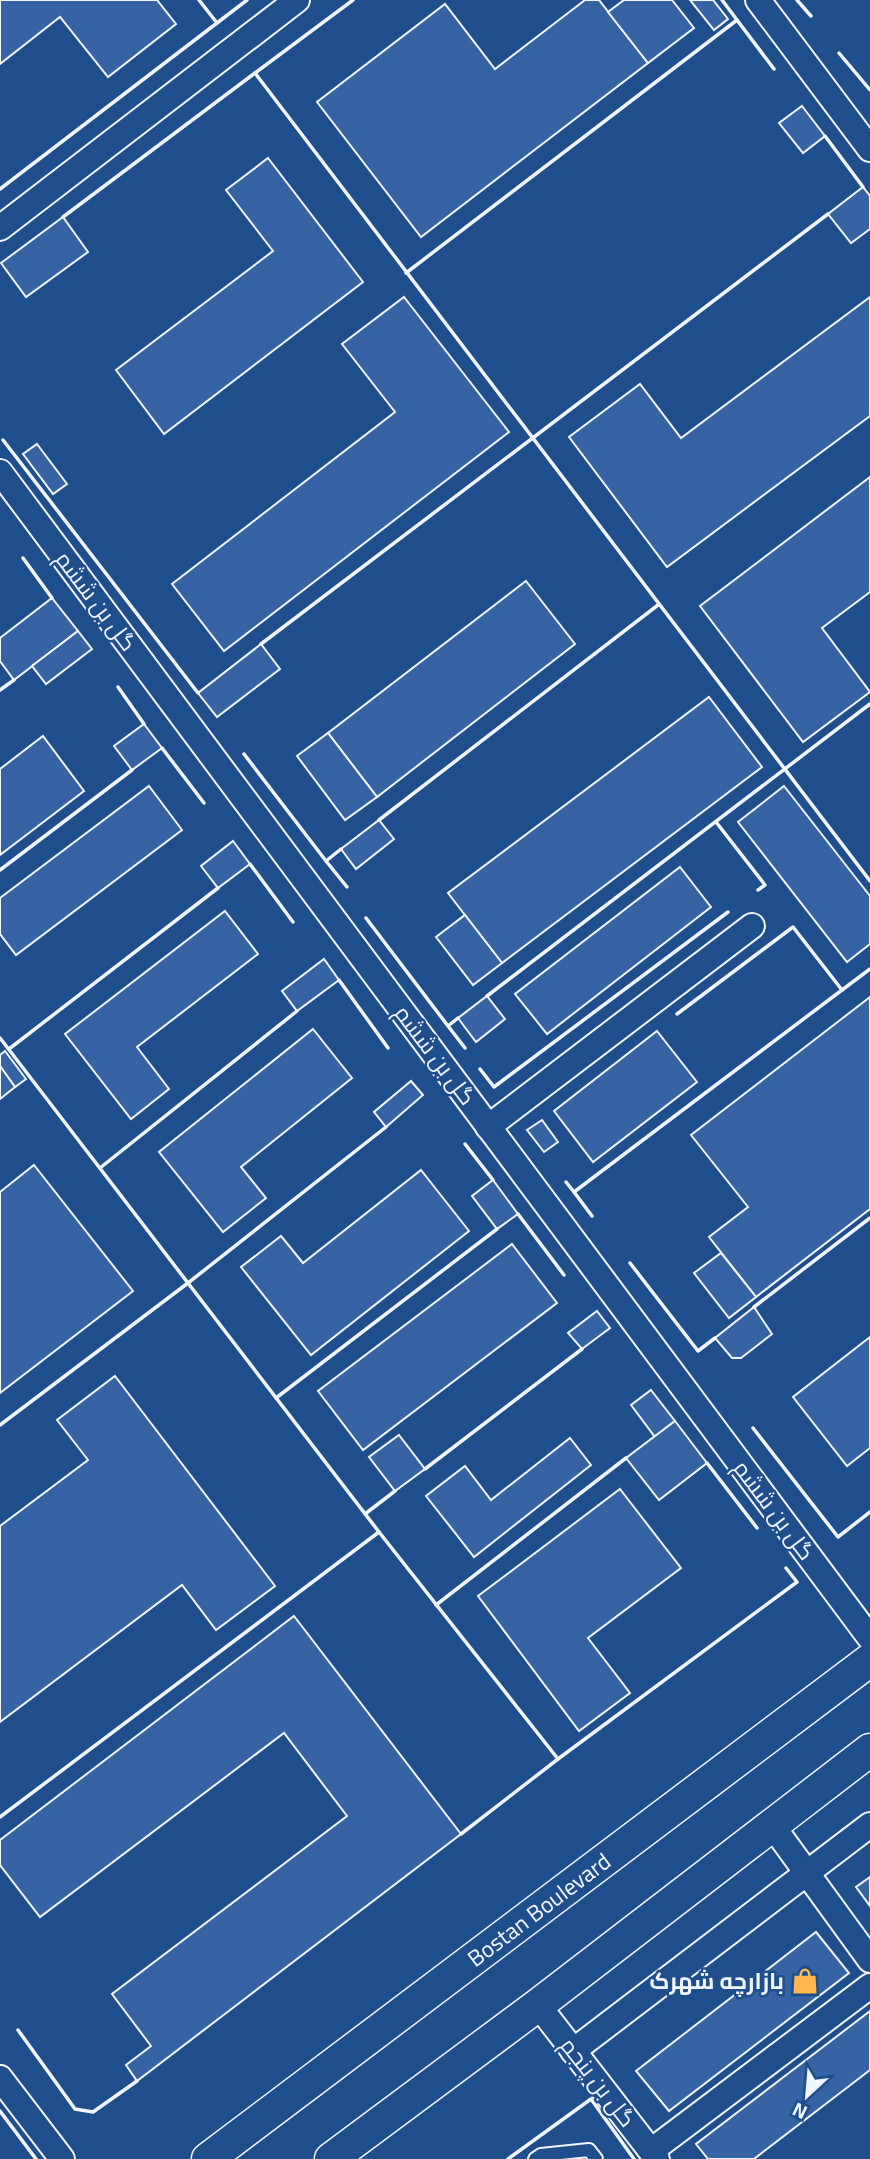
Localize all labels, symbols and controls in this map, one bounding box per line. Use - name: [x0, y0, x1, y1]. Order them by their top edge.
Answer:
- street label: گل بن ششم: [44, 541, 149, 661]
- street label: گل بن ششم: [383, 995, 488, 1115]
- street label: گل بن ششم: [722, 1450, 827, 1570]
- street label: Bostan Boulevard: [457, 1841, 620, 1978]
- place label: بازارچه شهرک: [650, 1959, 784, 2002]
- shop icon: بازارچه شهرک: [790, 1966, 820, 1996]
- street label: گل بن پنجم: [549, 2027, 648, 2137]
- north arrow: [772, 2061, 842, 2131]
- text: N: [786, 2092, 813, 2130]

